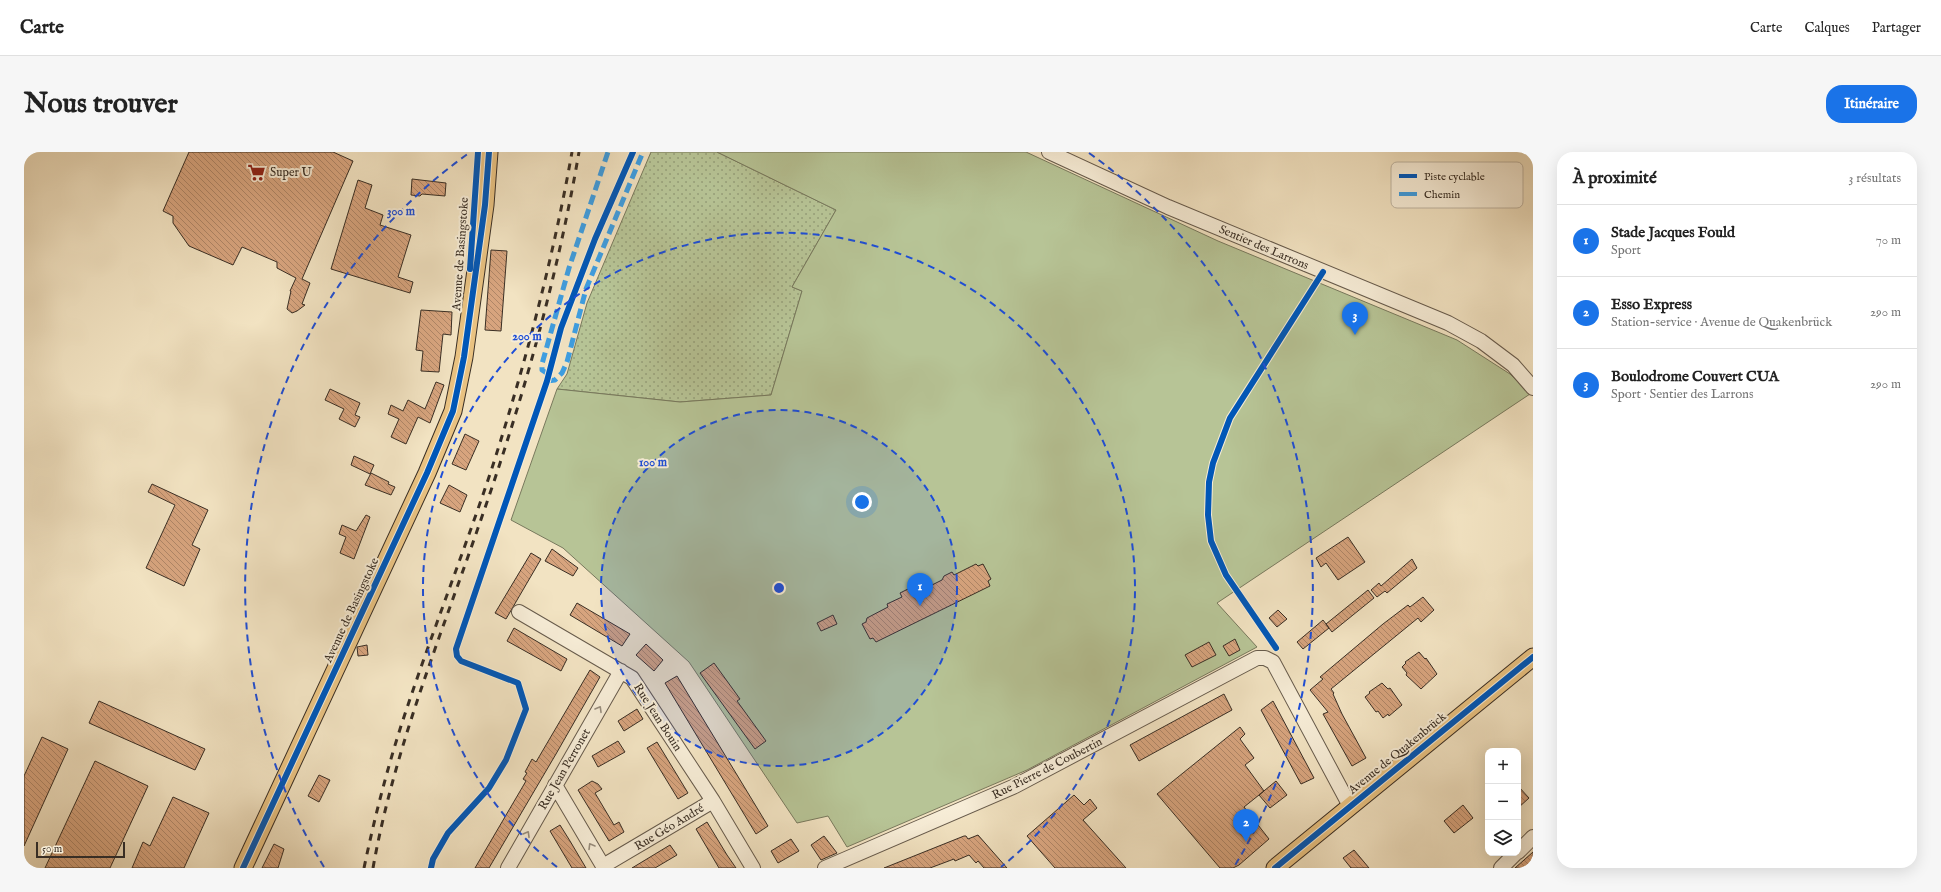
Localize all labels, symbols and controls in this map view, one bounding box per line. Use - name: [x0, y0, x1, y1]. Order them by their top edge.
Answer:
- text: Carte: [20, 16, 64, 40]
- text: Carte: [1750, 19, 1782, 37]
- text: Calques: [1804, 19, 1850, 37]
- text: Partager: [1872, 19, 1921, 37]
- button: Itinéraire: [1826, 85, 1917, 123]
- text: Nous trouver: [24, 87, 178, 122]
- supermarket icon: Super U: [247, 162, 267, 182]
- legend: [1391, 162, 1523, 208]
- place label: Super U: [270, 165, 312, 181]
- text: À proximité: [1573, 168, 1657, 189]
- text: Piste cyclable: [1424, 170, 1485, 184]
- text: 3 résultats: [1849, 170, 1901, 187]
- text: Chemin: [1424, 188, 1460, 202]
- street label: Avenue de Basingstoke: [449, 196, 472, 312]
- text: 300 m: [387, 204, 416, 219]
- street label: Sentier des Larrons: [1217, 222, 1311, 273]
- text: Stade Jacques Fould: [1611, 223, 1735, 242]
- text: 1: [1584, 232, 1588, 249]
- text: 70 m: [1876, 232, 1901, 249]
- text: Sport: [1611, 242, 1641, 259]
- text: Esso Express: [1611, 295, 1692, 314]
- pin: 3: [1342, 302, 1368, 335]
- text: 2: [1583, 304, 1589, 321]
- text: 290 m: [1870, 304, 1901, 321]
- text: Station-service · Avenue de Quakenbrück: [1611, 314, 1832, 331]
- text: 200 m: [512, 329, 542, 344]
- text: Boulodrome Couvert CUA: [1611, 367, 1779, 386]
- text: 3: [1584, 376, 1588, 393]
- text: 290 m: [1870, 376, 1901, 393]
- text: Sport · Sentier des Larrons: [1611, 386, 1754, 403]
- text: 100 m: [639, 455, 668, 470]
- your location: [852, 492, 872, 512]
- street label: Avenue de Basingstoke: [320, 555, 383, 666]
- pin: 1: [907, 573, 933, 606]
- centre of rings: [772, 581, 786, 595]
- street label: Rue Jean Bouin: [629, 681, 685, 755]
- one-way arrow: [594, 706, 601, 713]
- street label: Avenue de Quakenbrück: [1344, 709, 1450, 798]
- street label: Rue Jean Perronet: [535, 726, 595, 813]
- street label: Rue Pierre de Coubertin: [990, 734, 1105, 803]
- map controls: [1485, 748, 1521, 856]
- button: +: [1485, 748, 1521, 784]
- button: −: [1485, 784, 1521, 820]
- street label: Rue Géo André: [632, 801, 707, 854]
- pin: 2: [1233, 809, 1259, 842]
- button: layers: [1485, 820, 1521, 856]
- one-way arrow: [522, 831, 529, 838]
- scale bar: [36, 840, 125, 859]
- text: 50 m: [42, 842, 62, 856]
- one-way arrow: [589, 843, 596, 850]

